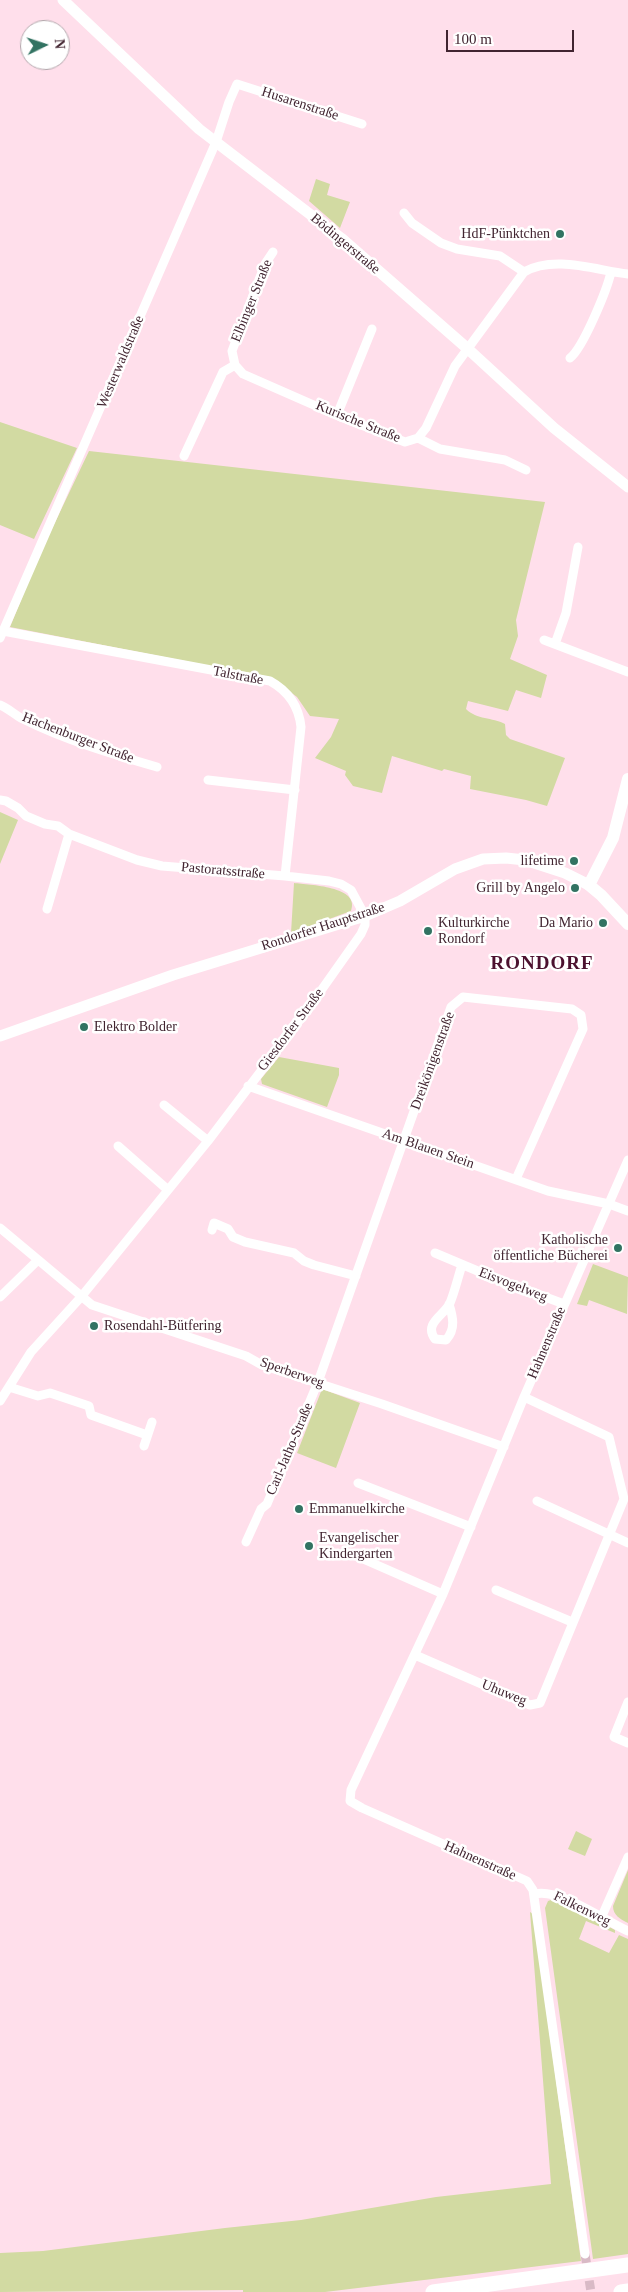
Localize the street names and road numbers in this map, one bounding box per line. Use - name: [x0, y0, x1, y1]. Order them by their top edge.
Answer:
- street label: Husarenstraße: [259, 84, 341, 124]
- street label: Bödingerstraße: [307, 210, 383, 278]
- street label: Elbinger Straße: [228, 257, 276, 345]
- street label: Westerwaldstraße: [94, 313, 148, 411]
- street label: Kurische Straße: [313, 397, 403, 447]
- street label: Talstraße: [211, 663, 265, 689]
- street label: Hachenburger Straße: [20, 709, 136, 767]
- street label: Pastoratsstraße: [180, 859, 266, 883]
- street label: Rondorfer Hauptstraße: [259, 899, 387, 955]
- street label: Giesdorfer Straße: [254, 985, 328, 1075]
- street label: Dreikönigenstraße: [407, 1010, 459, 1112]
- street label: Am Blauen Stein: [380, 1125, 476, 1173]
- street label: Eisvogelweg: [476, 1264, 550, 1306]
- street label: Hahnenstraße: [524, 1304, 570, 1382]
- street label: Sperberweg: [258, 1354, 326, 1392]
- street label: Carl-Jatho-Straße: [263, 1400, 317, 1498]
- street label: Uhuweg: [479, 1676, 529, 1710]
- street label: Hahnenstraße: [441, 1838, 519, 1884]
- street label: Falkenweg: [551, 1888, 613, 1930]

